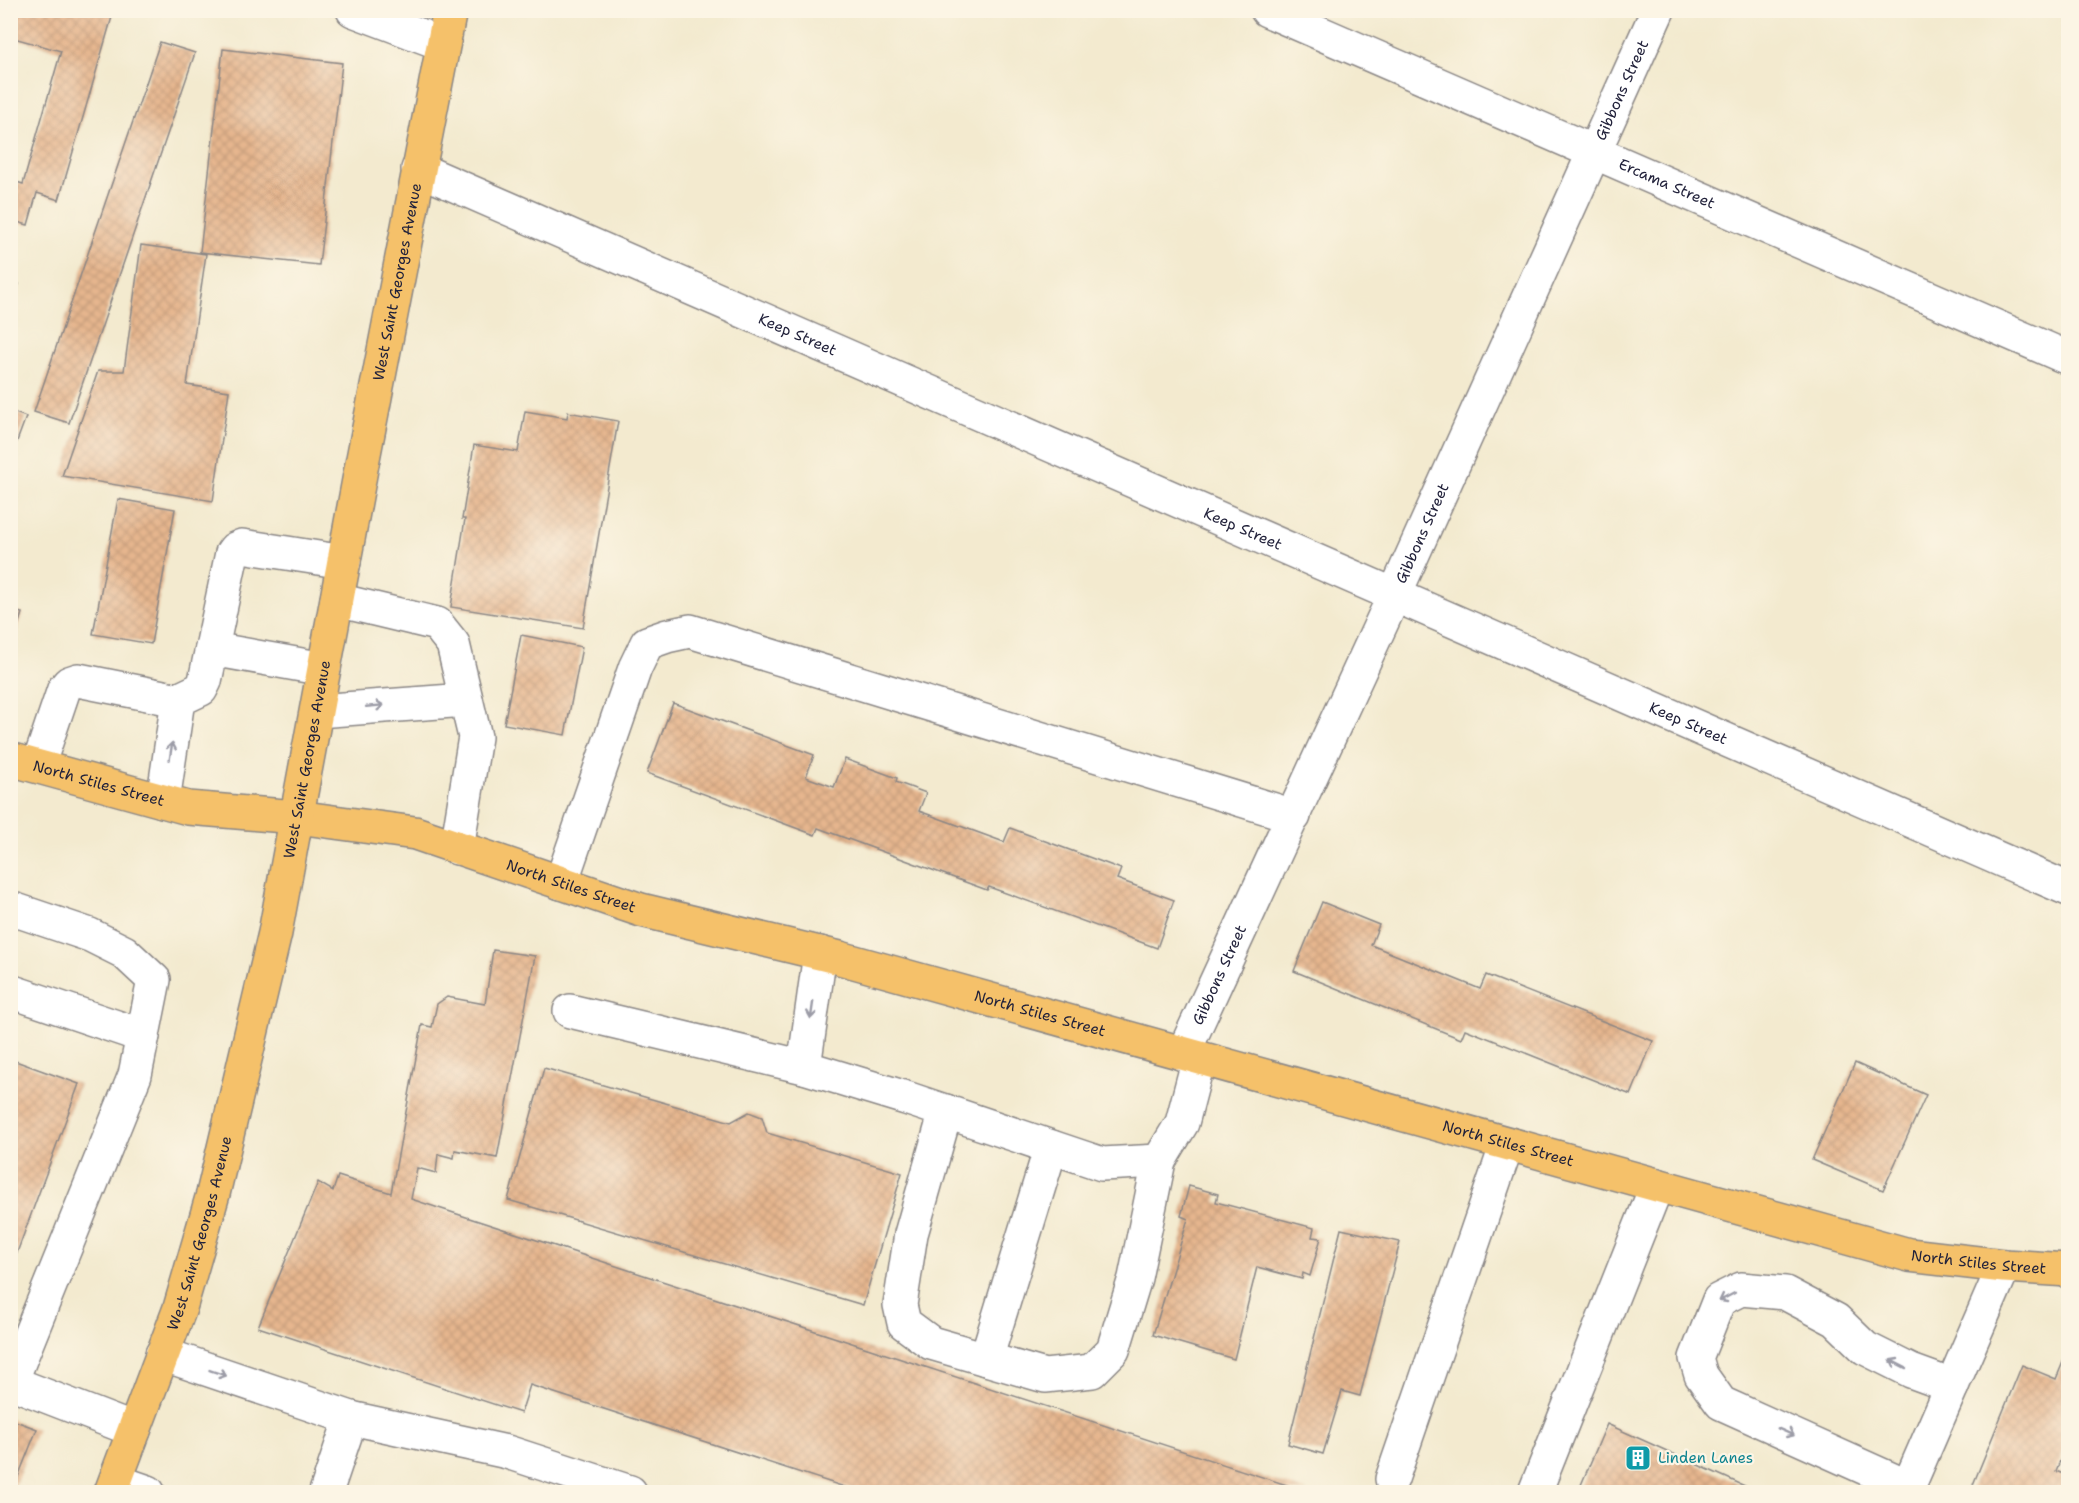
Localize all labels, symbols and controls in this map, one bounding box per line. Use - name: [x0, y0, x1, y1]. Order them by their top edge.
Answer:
- street label: Gibbons Street: [1591, 37, 1653, 144]
- street label: Ercama Street: [1616, 154, 1718, 213]
- street label: West Saint Georges Avenue: [368, 181, 426, 382]
- street label: Keep Street: [755, 309, 840, 360]
- street label: Gibbons Street: [1391, 480, 1454, 587]
- street label: Keep Street: [1201, 503, 1285, 555]
- street label: West Saint Georges Avenue: [279, 659, 335, 860]
- street label: Keep Street: [1646, 697, 1731, 749]
- one-way arrow: [364, 700, 384, 711]
- one-way arrow: [165, 741, 176, 761]
- street label: North Stiles Street: [31, 756, 167, 811]
- street label: North Stiles Street: [504, 855, 639, 918]
- street label: Gibbons Street: [1188, 922, 1251, 1028]
- street label: North Stiles Street: [972, 986, 1108, 1041]
- one-way arrow: [807, 1000, 818, 1019]
- street label: North Stiles Street: [1440, 1116, 1576, 1171]
- street label: West Saint Georges Avenue: [163, 1134, 236, 1333]
- street label: North Stiles Street: [1910, 1245, 2047, 1279]
- one-way arrow: [1718, 1291, 1736, 1303]
- one-way arrow: [1889, 1358, 1907, 1370]
- one-way arrow: [208, 1369, 227, 1380]
- one-way arrow: [1777, 1427, 1795, 1439]
- building icon: Linden Lanes: [1623, 1443, 1653, 1473]
- place label: Linden Lanes: [1658, 1448, 1753, 1468]

